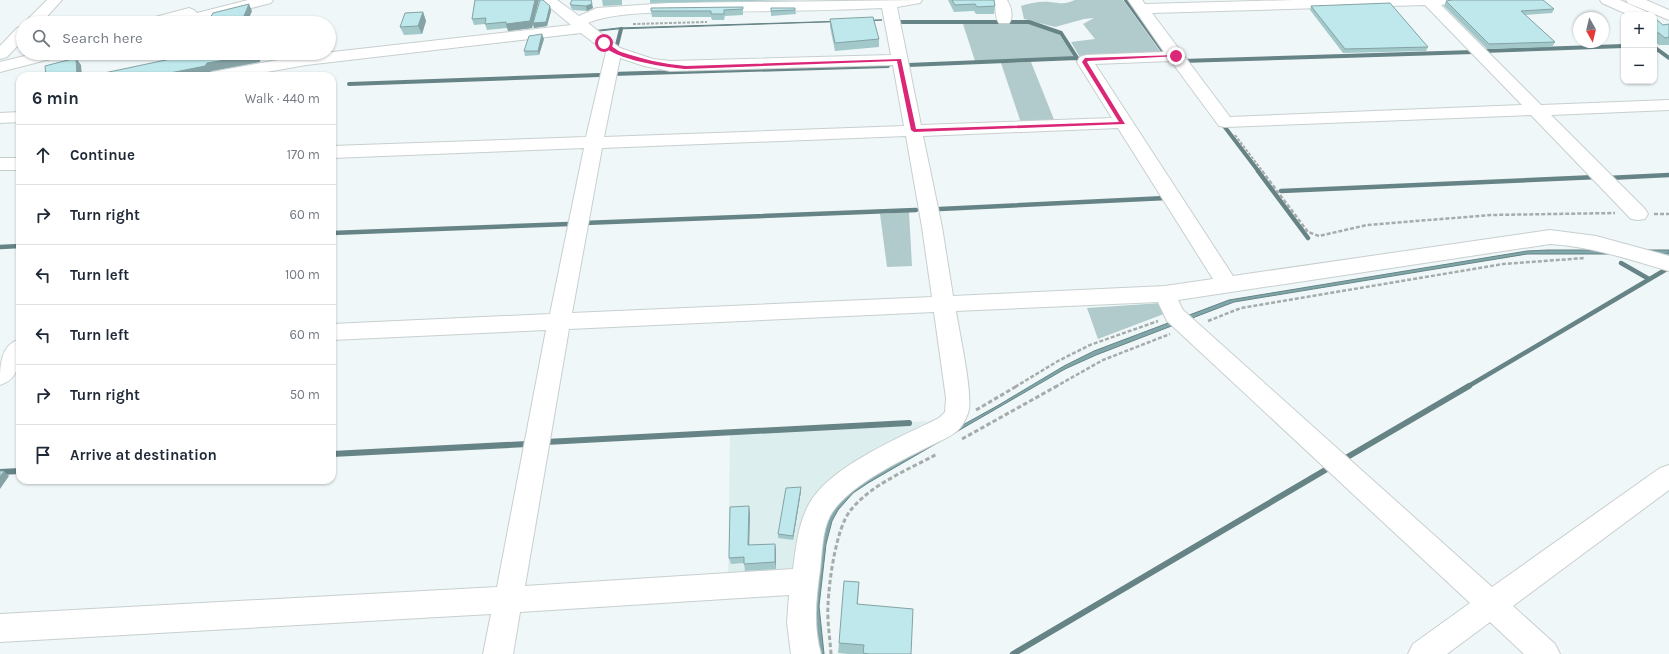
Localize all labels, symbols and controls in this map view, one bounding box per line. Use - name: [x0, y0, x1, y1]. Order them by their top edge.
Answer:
- north arrow: [1573, 12, 1609, 48]
- map controls: [1621, 12, 1657, 84]
- button: +: [1621, 12, 1657, 48]
- search box: [16, 16, 336, 60]
- icon: search: [30, 27, 52, 49]
- text: Search here: [62, 29, 143, 47]
- route start: [595, 34, 613, 52]
- route end: [1167, 47, 1185, 65]
- button: −: [1621, 48, 1657, 84]
- text: 6 min: [32, 88, 79, 108]
- text: Walk · 440 m: [245, 91, 320, 106]
- icon: ahead: [32, 144, 54, 166]
- text: Continue: [70, 146, 135, 164]
- text: 170 m: [287, 147, 320, 162]
- icon: right: [32, 204, 54, 226]
- text: Turn right: [70, 206, 140, 224]
- text: 60 m: [290, 207, 320, 222]
- icon: left: [32, 264, 54, 286]
- text: Turn left: [70, 266, 129, 284]
- text: 100 m: [285, 267, 320, 282]
- icon: left: [32, 324, 54, 346]
- text: Turn left: [70, 326, 129, 344]
- text: 60 m: [290, 327, 320, 342]
- icon: right: [32, 384, 54, 406]
- text: Turn right: [70, 386, 140, 404]
- text: 50 m: [290, 387, 320, 402]
- icon: arrive: [32, 444, 54, 466]
- text: Arrive at destination: [70, 446, 217, 464]

